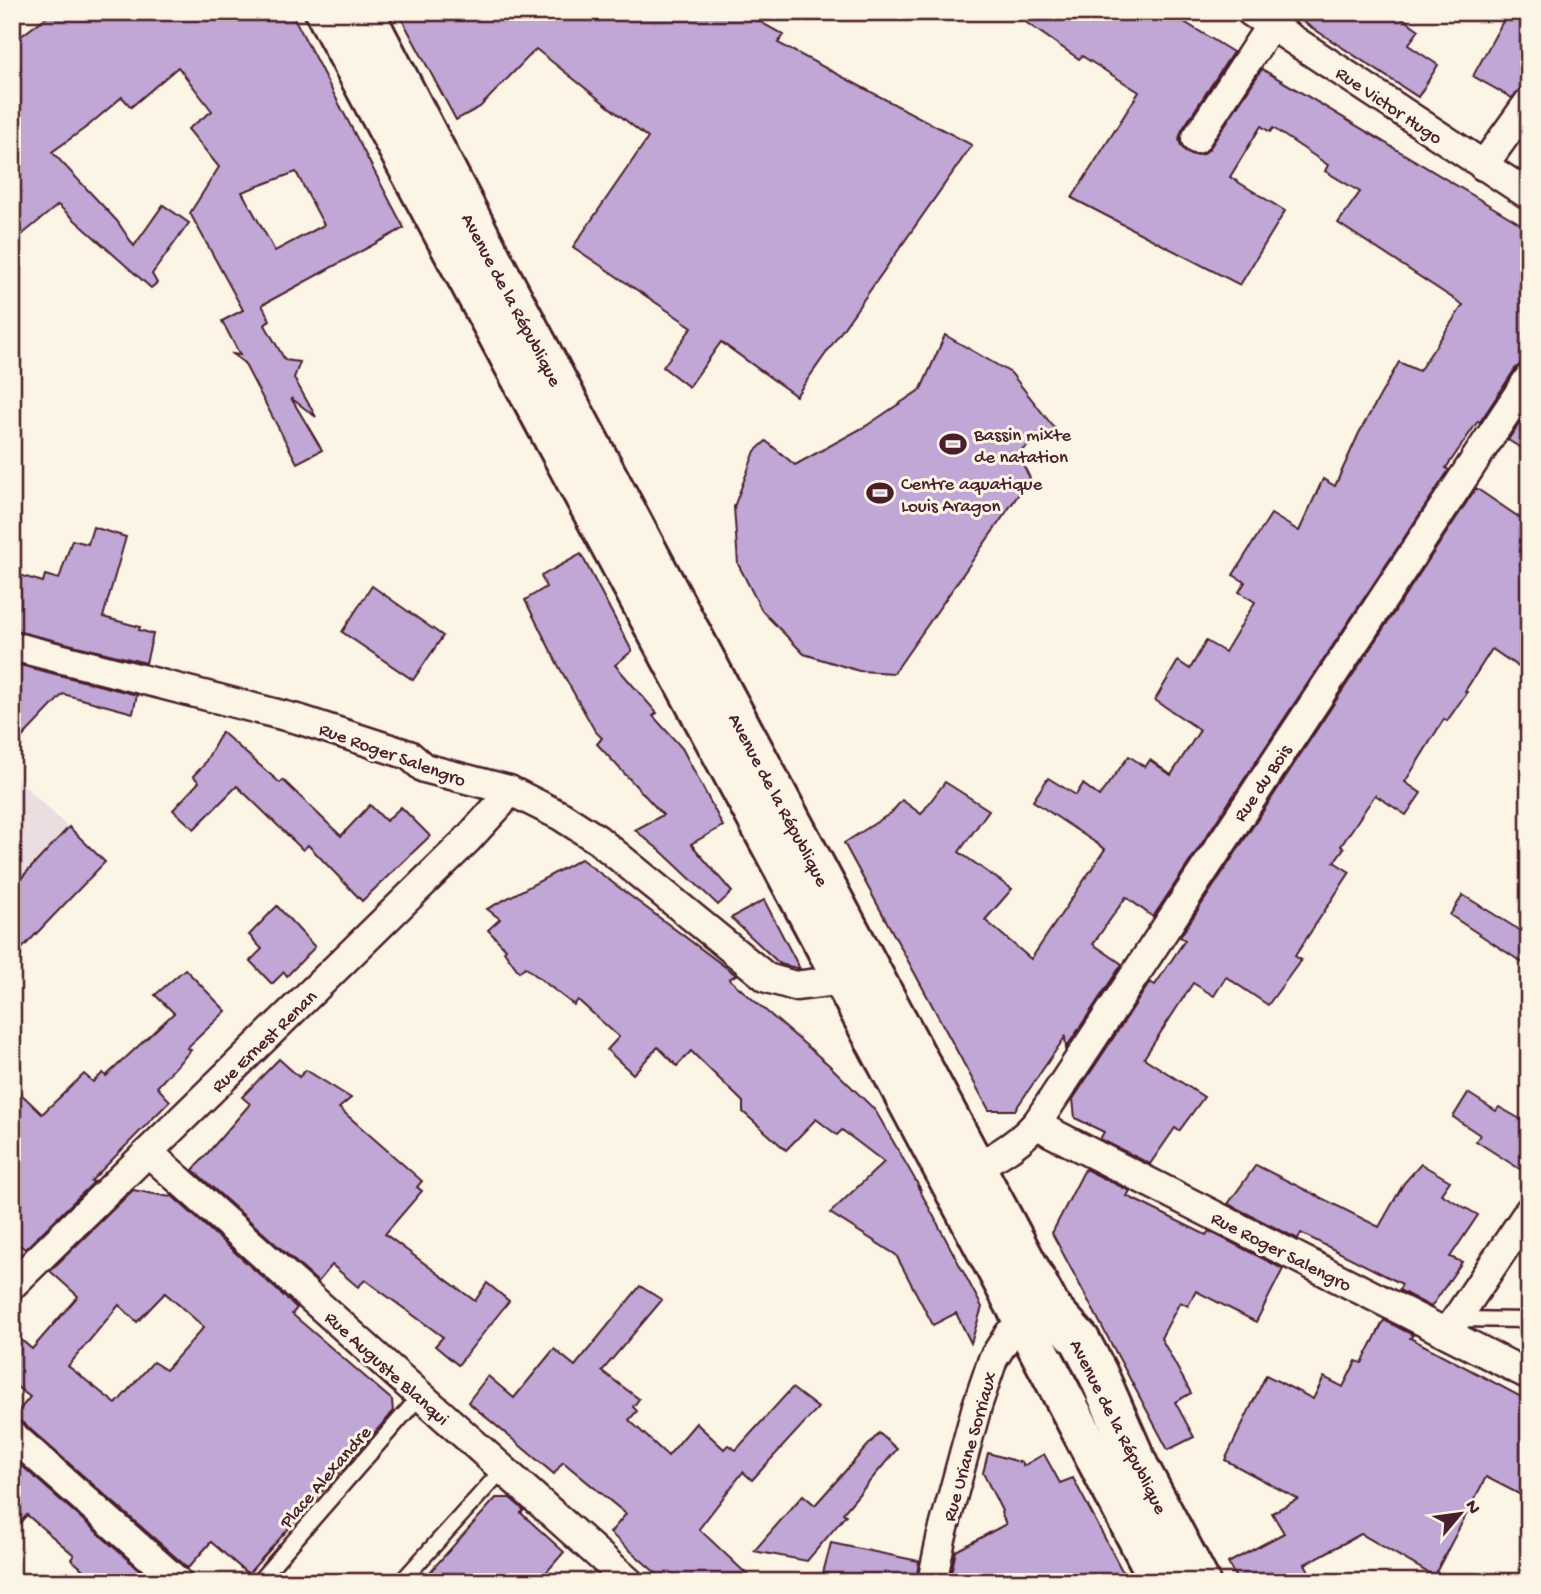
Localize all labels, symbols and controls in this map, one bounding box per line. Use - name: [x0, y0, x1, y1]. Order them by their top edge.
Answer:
- street label: Rue Victor Hugo: [1330, 63, 1446, 151]
- street label: Avenue de la République: [455, 210, 565, 391]
- place label: Bassin mixte de natation: [973, 425, 1071, 470]
- sports icon: Bassin mixte de natation: [938, 429, 968, 459]
- place label: Centre aquatique Louis Aragon: [901, 474, 1042, 519]
- sports icon: Centre aquatique Louis Aragon: [865, 478, 895, 508]
- street label: Avenue de la République: [722, 710, 832, 891]
- street label: Rue Roger Salengro: [315, 719, 469, 794]
- street label: Rue du Bois: [1230, 740, 1299, 827]
- street label: Rue Ernest Renan: [208, 986, 323, 1099]
- street label: Rue Roger Salengro: [1206, 1208, 1355, 1299]
- street label: Rue Auguste Blanqui: [319, 1308, 453, 1432]
- street label: Avenue de la République: [1063, 1336, 1171, 1519]
- street label: Rue Uriane Sorriaux: [939, 1369, 1004, 1524]
- street label: Place Alexandre: [275, 1422, 378, 1535]
- north arrow: [1426, 1478, 1496, 1548]
- text: N: [1459, 1496, 1485, 1518]

